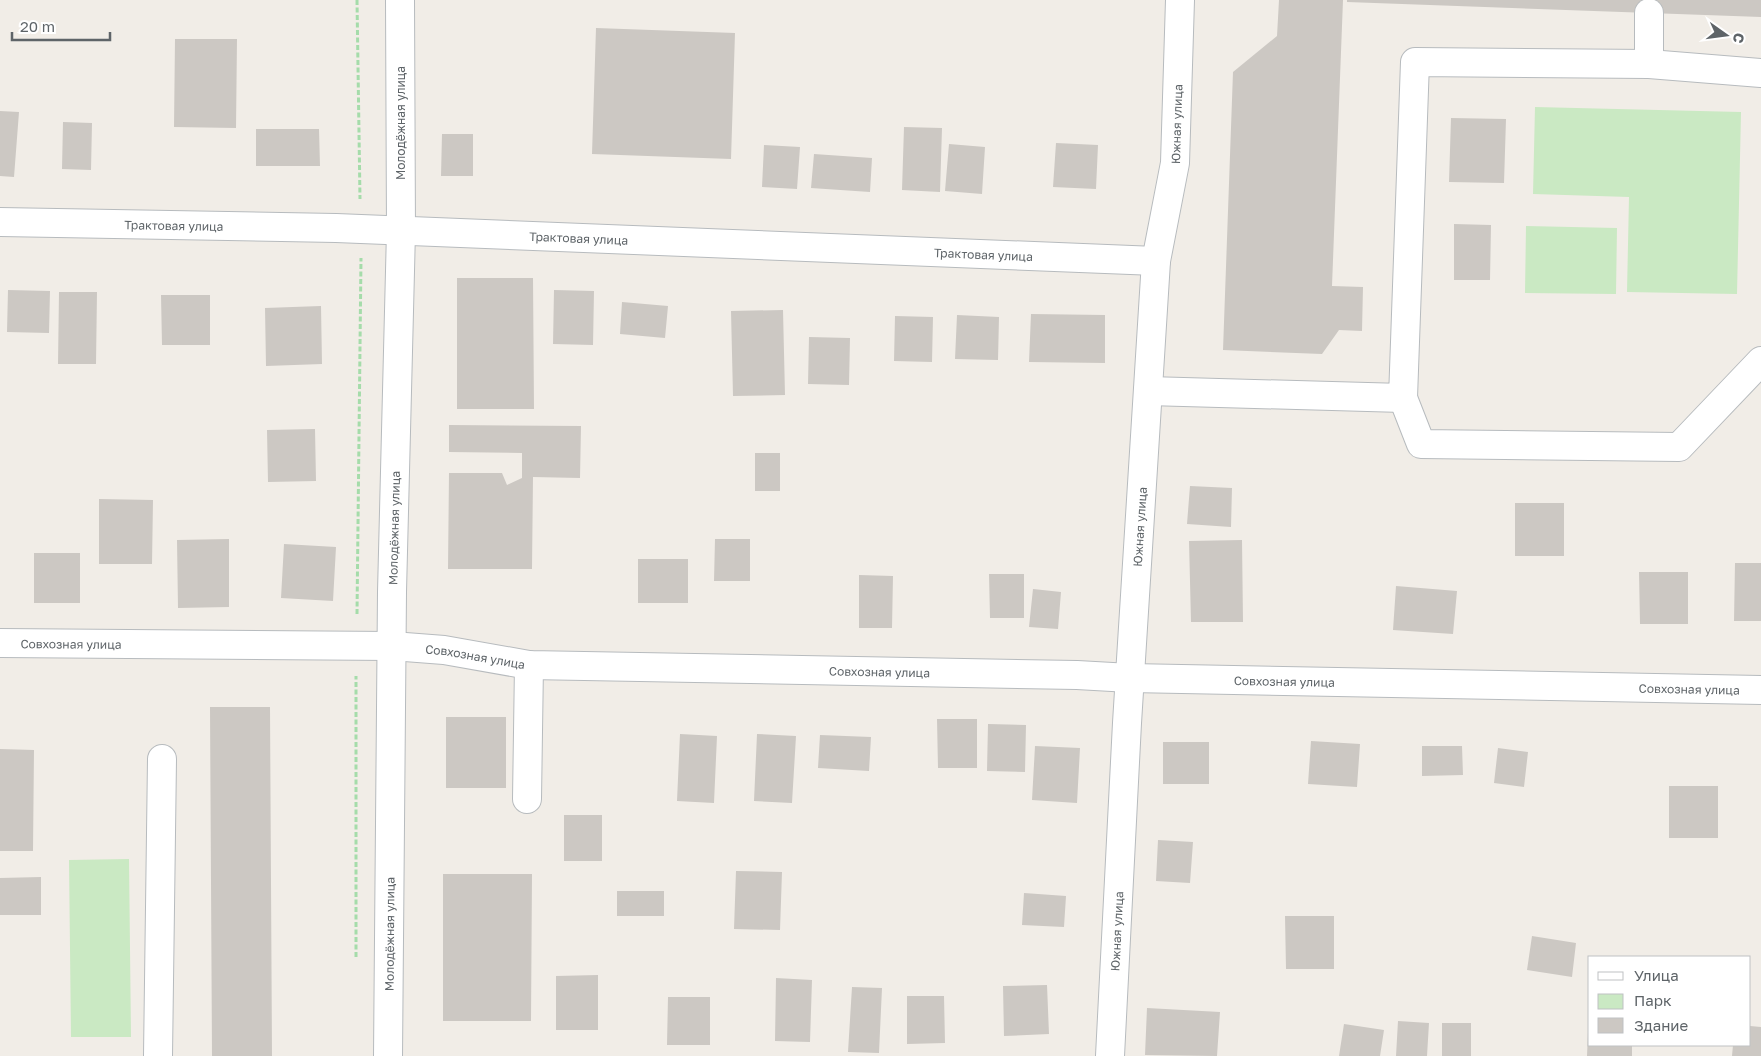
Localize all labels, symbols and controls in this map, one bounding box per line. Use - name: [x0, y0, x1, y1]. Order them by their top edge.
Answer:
- scale bar: [12, 10, 110, 42]
- north arrow: [1701, 10, 1751, 60]
- text: 20 m: [20, 17, 55, 35]
- text: С: [1730, 31, 1749, 45]
- street label: Молодёжная улица: [393, 66, 408, 180]
- street label: Южная улица: [1167, 84, 1185, 164]
- street label: Трактовая улица: [124, 217, 224, 233]
- street label: Трактовая улица: [529, 228, 629, 247]
- street label: Трактовая улица: [934, 245, 1033, 264]
- street label: Молодёжная улица: [385, 471, 403, 585]
- street label: Южная улица: [1129, 486, 1149, 567]
- street label: Совхозная улица: [20, 636, 122, 651]
- street label: Совхозная улица: [425, 641, 526, 672]
- street label: Совхозная улица: [829, 663, 930, 680]
- street label: Совхозная улица: [1234, 672, 1335, 689]
- street label: Совхозная улица: [1639, 680, 1740, 697]
- street label: Молодёжная улица: [381, 877, 397, 991]
- street label: Южная улица: [1107, 891, 1126, 972]
- legend: [1588, 956, 1751, 1046]
- text: Улица: [1634, 966, 1679, 984]
- text: Парк: [1634, 991, 1672, 1009]
- text: Здание: [1634, 1016, 1688, 1034]

